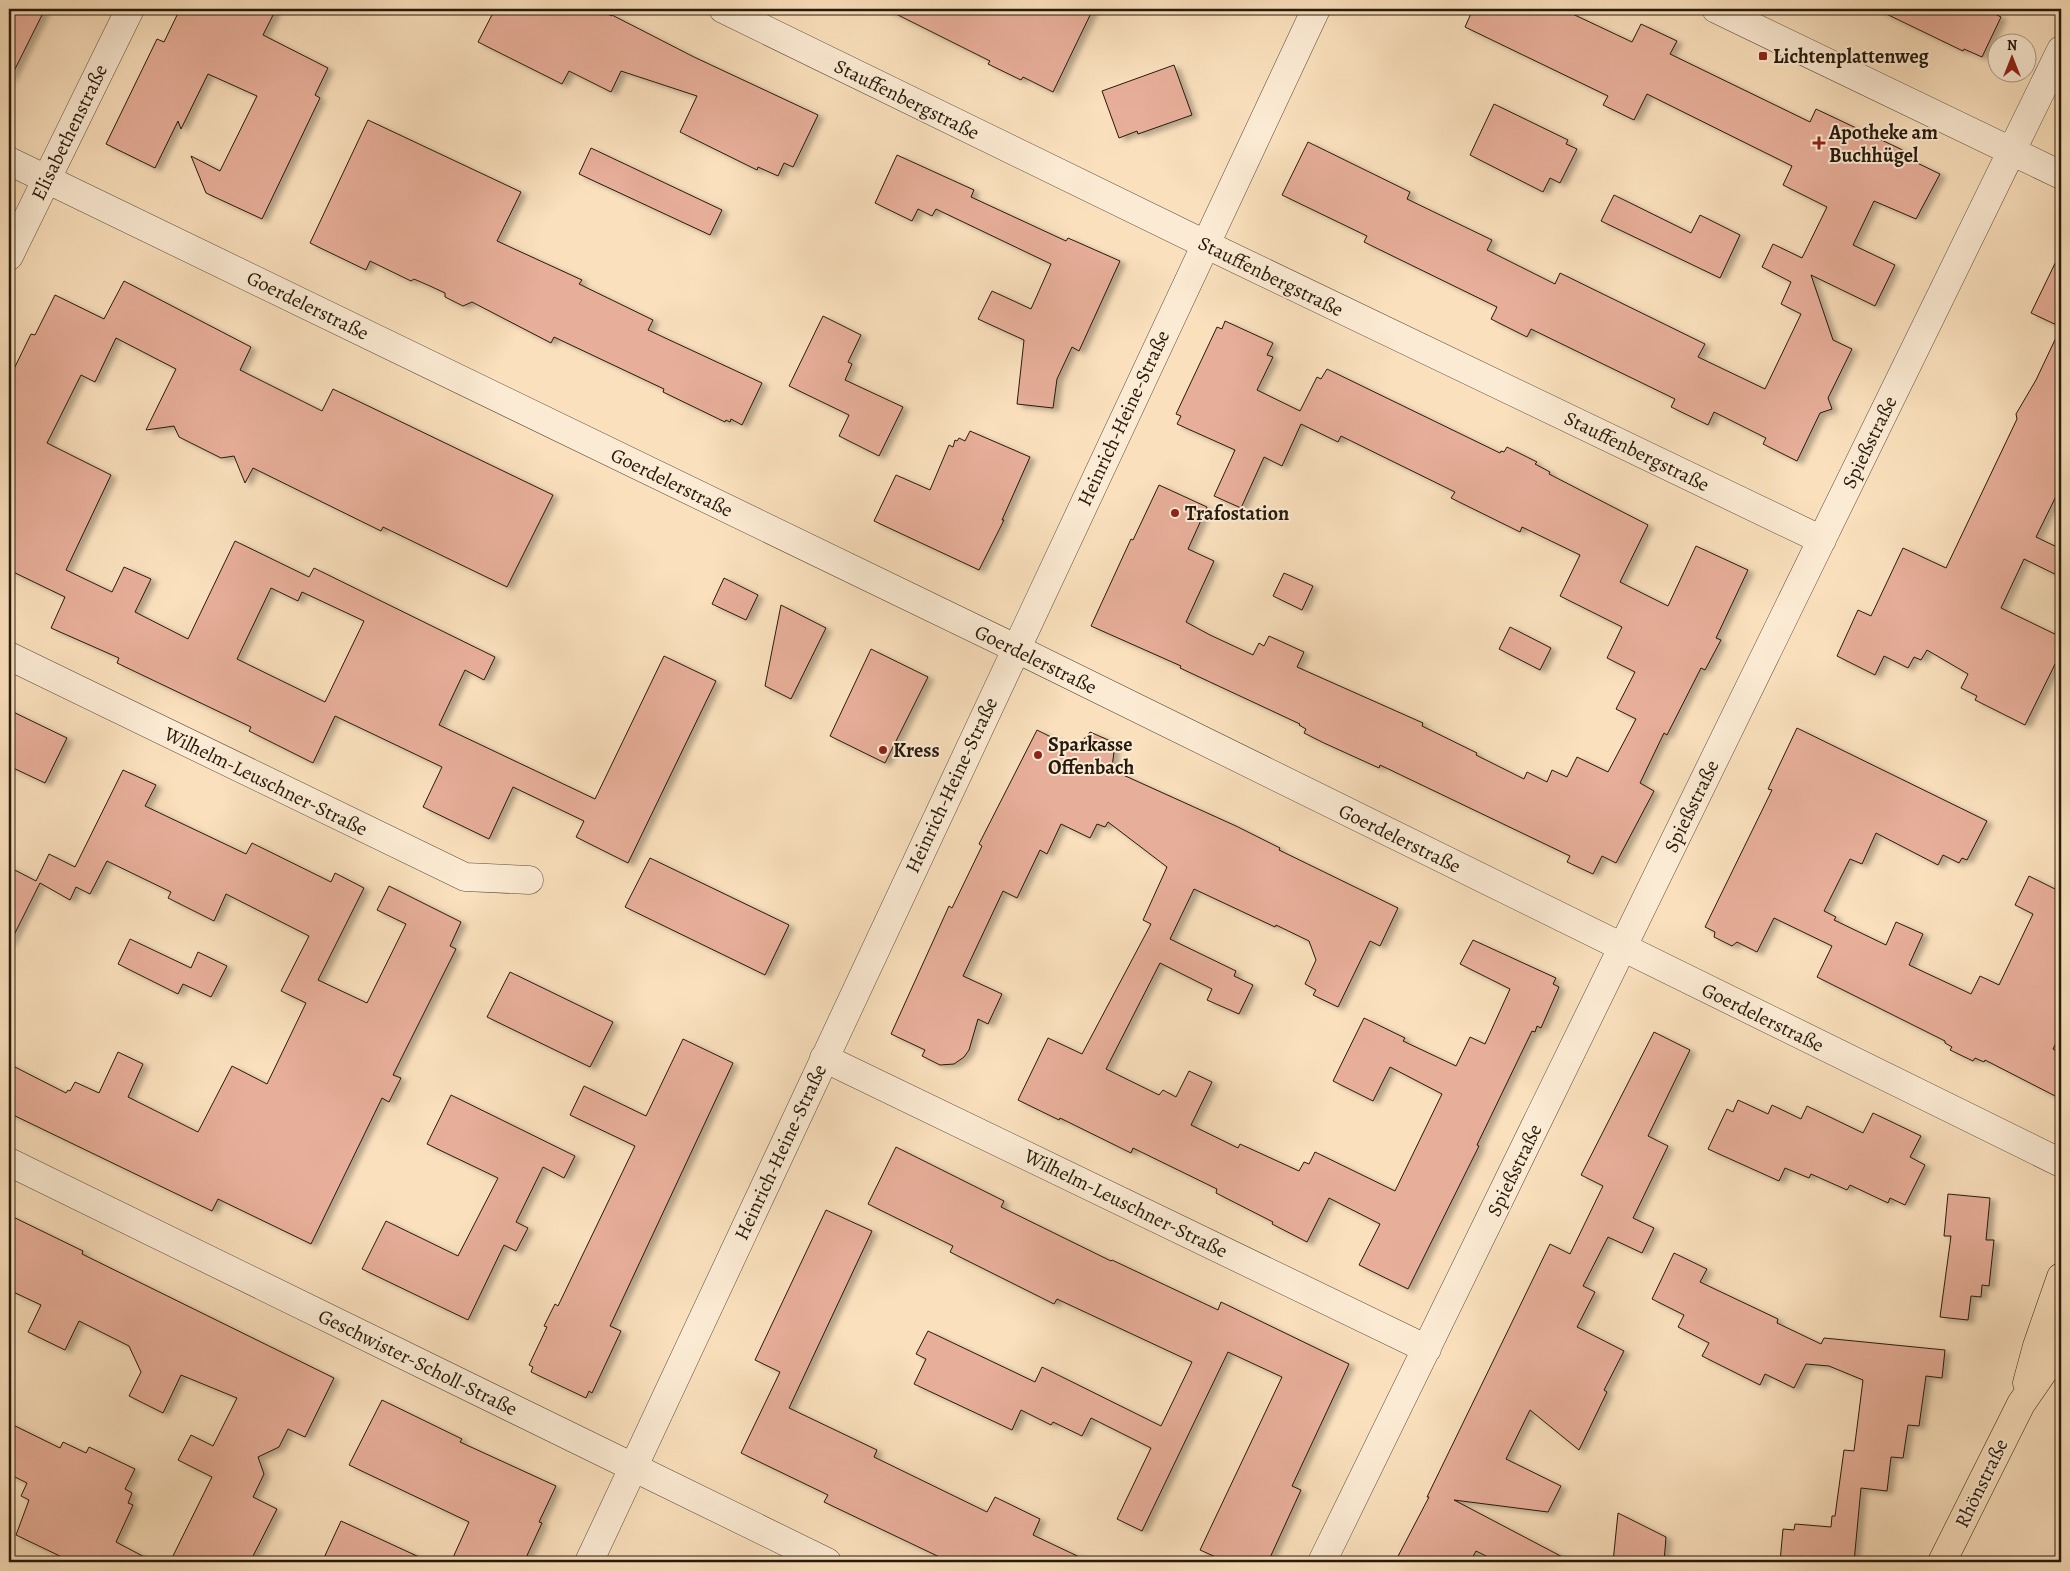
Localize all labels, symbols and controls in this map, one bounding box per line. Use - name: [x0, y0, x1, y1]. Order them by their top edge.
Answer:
- north arrow: [1988, 32, 2038, 82]
- text: N: [2007, 36, 2017, 55]
- place label: Lichtenplattenweg: [1773, 43, 1930, 70]
- marker: Lichtenplattenweg: [1757, 50, 1769, 62]
- street label: Stauffenbergstraße: [830, 53, 984, 146]
- street label: Elisabethenstraße: [25, 60, 114, 205]
- place label: Apotheke am Buchhügel: [1828, 119, 1938, 169]
- marker: Apotheke am Buchhügel: [1813, 137, 1825, 149]
- street label: Stauffenbergstraße: [1194, 230, 1348, 323]
- street label: Goerdelerstraße: [242, 264, 373, 347]
- street label: Heinrich-Heine-Straße: [1071, 326, 1176, 511]
- street label: Spießstraße: [1835, 391, 1903, 493]
- street label: Stauffenbergstraße: [1560, 405, 1714, 498]
- street label: Goerdelerstraße: [606, 441, 737, 524]
- place label: Trafostation: [1185, 500, 1289, 527]
- marker: Trafostation: [1169, 507, 1181, 519]
- street label: Goerdelerstraße: [970, 618, 1101, 701]
- street label: Heinrich-Heine-Straße: [899, 693, 1004, 878]
- street label: Wilhelm-Leuschner-Straße: [159, 720, 372, 843]
- place label: Sparkasse Offenbach: [1048, 731, 1135, 781]
- place label: Kress: [893, 737, 940, 764]
- marker: Kress: [877, 744, 889, 756]
- marker: Sparkasse Offenbach: [1032, 749, 1044, 761]
- street label: Spießstraße: [1657, 755, 1725, 857]
- street label: Goerdelerstraße: [1334, 797, 1465, 880]
- street label: Goerdelerstraße: [1697, 976, 1828, 1059]
- street label: Heinrich-Heine-Straße: [728, 1060, 833, 1245]
- street label: Spießstraße: [1480, 1119, 1548, 1221]
- street label: Wilhelm-Leuschner-Straße: [1019, 1142, 1232, 1265]
- street label: Geschwister-Scholl-Straße: [314, 1302, 522, 1422]
- street label: Rhönstraße: [1948, 1434, 2015, 1532]

